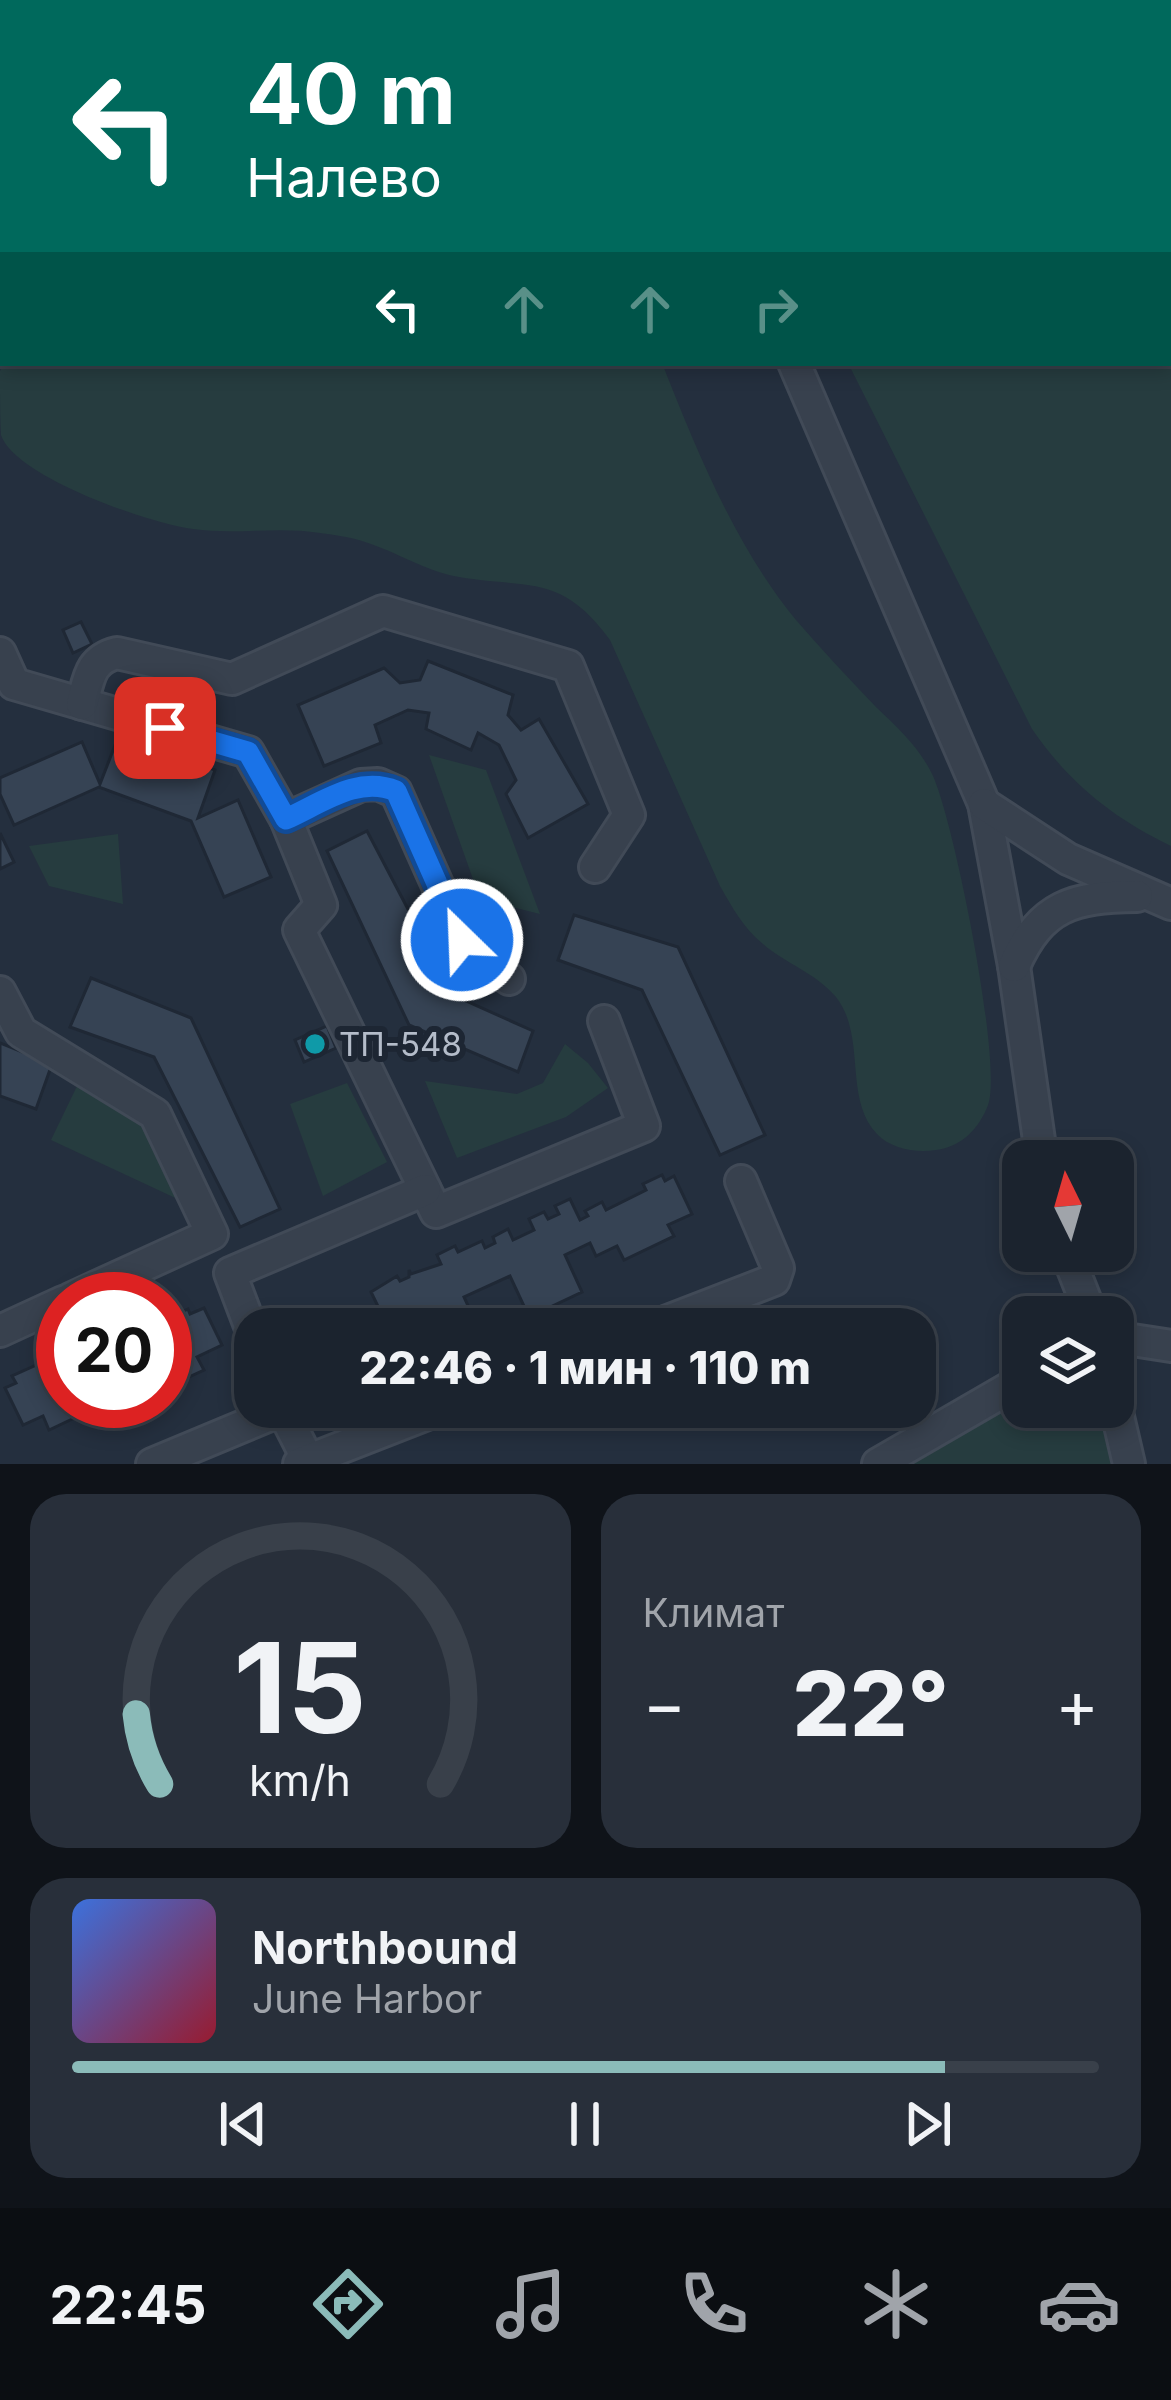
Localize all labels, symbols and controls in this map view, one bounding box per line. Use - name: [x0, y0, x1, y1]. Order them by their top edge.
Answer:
- text: 40 m: [246, 43, 456, 144]
- icon: left: [48, 48, 204, 204]
- text: Налево: [246, 145, 442, 210]
- icon: left: [365, 276, 431, 342]
- icon: ahead: [491, 276, 557, 342]
- icon: ahead: [617, 276, 683, 342]
- icon: right: [743, 276, 809, 342]
- pin: [114, 677, 216, 779]
- icon: arrive: [132, 695, 198, 761]
- position arrow: [399, 877, 525, 1003]
- place label: ТП-548: [339, 1024, 462, 1064]
- marker: ТП-548: [302, 1031, 328, 1057]
- north arrow: [1002, 1140, 1134, 1272]
- map controls: [1002, 1140, 1134, 1428]
- speed limit sign: 20: [36, 1272, 192, 1428]
- button: layers: [1002, 1296, 1134, 1428]
- text: 22:46 · 1 мин · 110 m: [359, 1340, 811, 1395]
- text: Климат: [643, 1589, 784, 1636]
- text: 15: [233, 1612, 367, 1763]
- text: 22°: [793, 1649, 949, 1758]
- text: −: [643, 1664, 686, 1744]
- text: +: [1055, 1664, 1099, 1744]
- text: km/h: [249, 1754, 351, 1806]
- text: Northbound: [252, 1920, 518, 1975]
- text: June Harbor: [252, 1975, 482, 2022]
- icon: previous: [210, 2091, 276, 2157]
- icon: pause: [552, 2091, 618, 2157]
- icon: next: [895, 2091, 961, 2157]
- icon: directions: [306, 2262, 390, 2346]
- icon: music: [489, 2262, 573, 2346]
- icon: phone: [672, 2262, 756, 2346]
- icon: climate: [854, 2262, 938, 2346]
- icon: car: [1037, 2262, 1121, 2346]
- text: 22:45: [49, 2272, 207, 2337]

